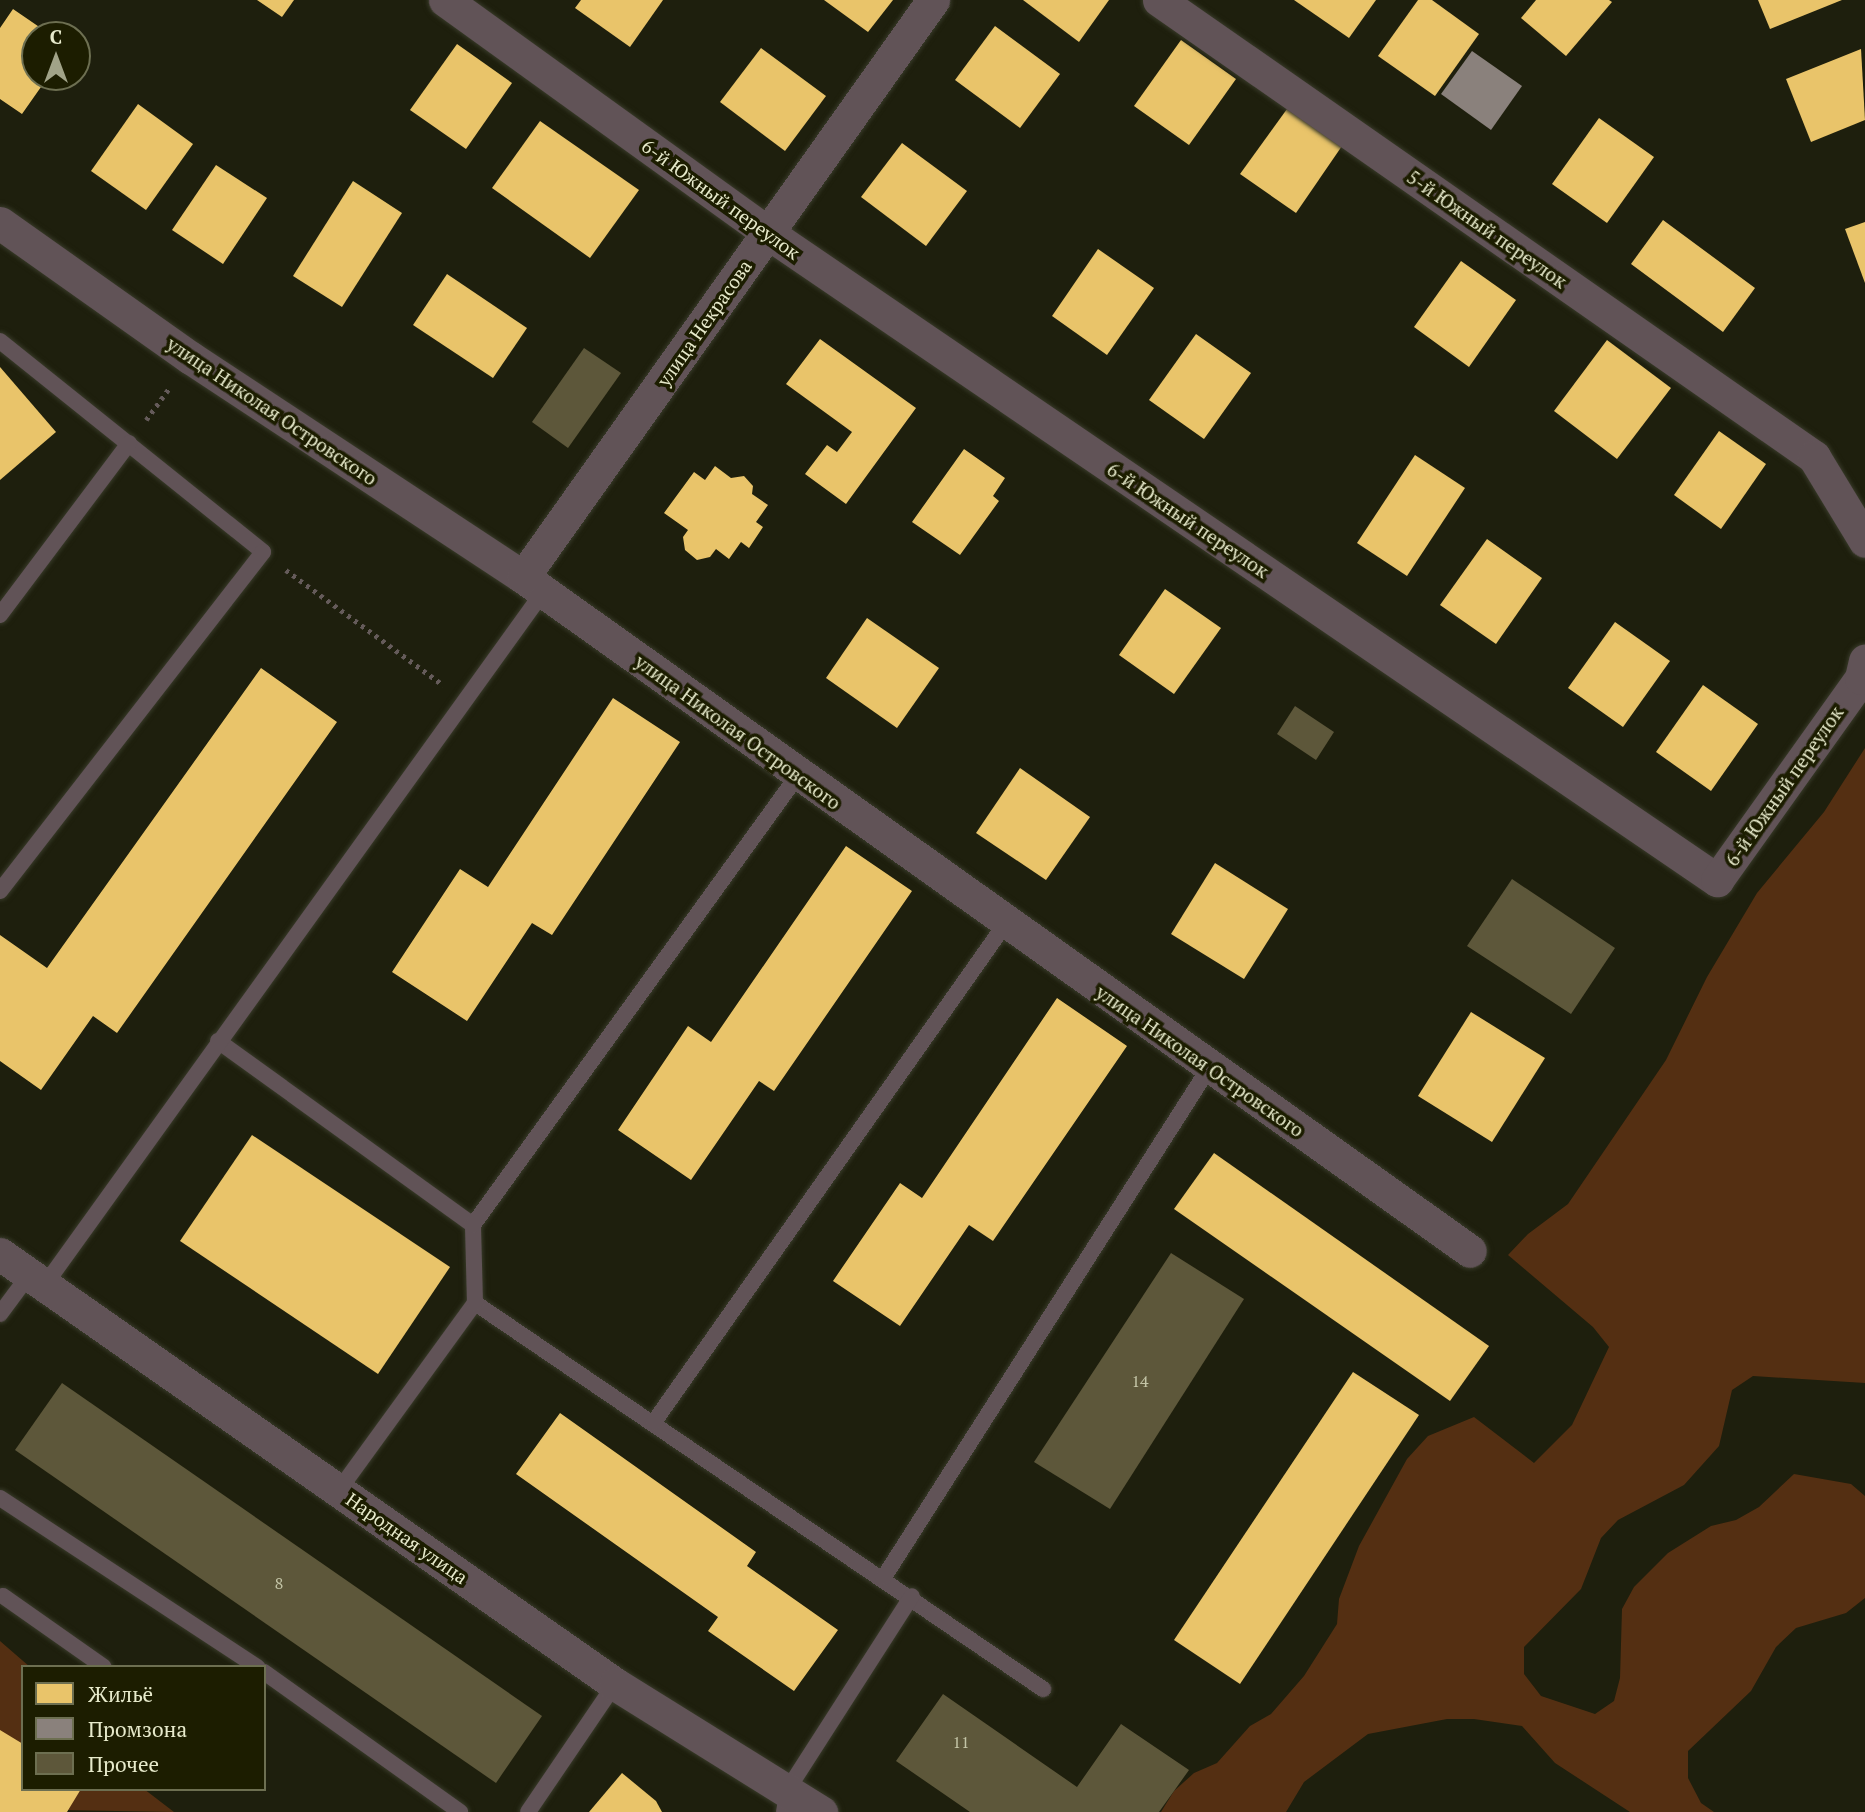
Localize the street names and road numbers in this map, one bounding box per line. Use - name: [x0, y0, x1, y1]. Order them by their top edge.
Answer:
- street label: 6-й Южный переулок: [638, 134, 804, 264]
- street label: 5-й Южный переулок: [1403, 165, 1571, 293]
- street label: улица Некрасова: [652, 255, 756, 391]
- street label: улица Николая Островского: [163, 332, 381, 490]
- street label: 6-й Южный переулок: [1103, 458, 1273, 582]
- street label: улица Николая Островского: [631, 650, 845, 814]
- street label: 6-й Южный переулок: [1720, 702, 1848, 870]
- street label: улица Николая Островского: [1092, 980, 1308, 1142]
- street label: Народная улица: [342, 1488, 472, 1588]

